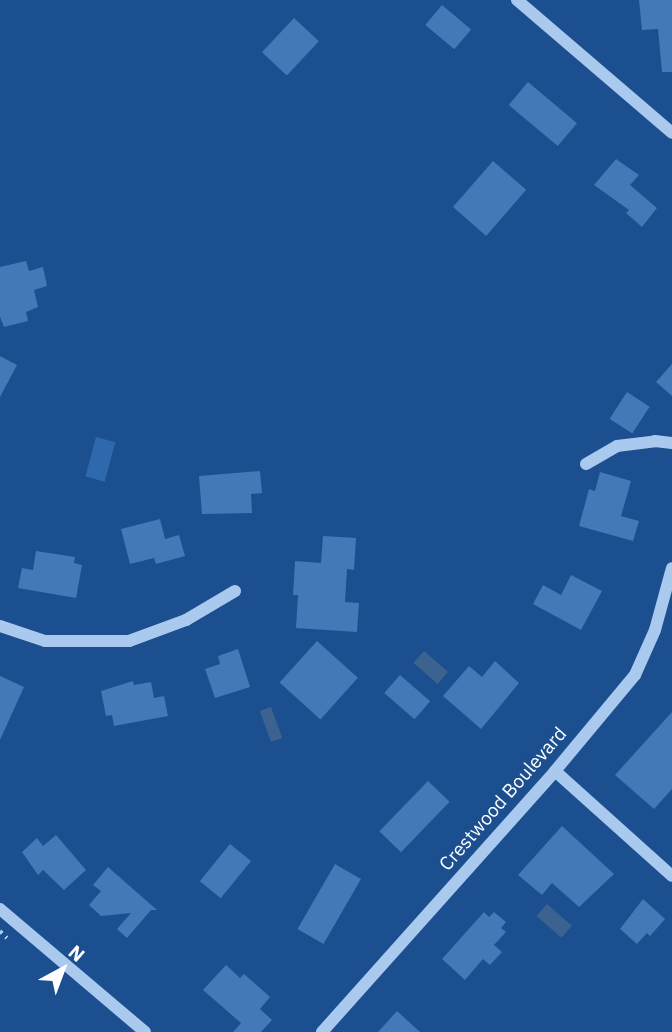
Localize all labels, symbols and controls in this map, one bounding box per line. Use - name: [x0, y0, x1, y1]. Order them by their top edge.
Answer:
- street label: Crestwood Boulevard: [434, 723, 572, 875]
- north arrow: [28, 934, 98, 1004]
- text: N: [64, 940, 90, 967]

